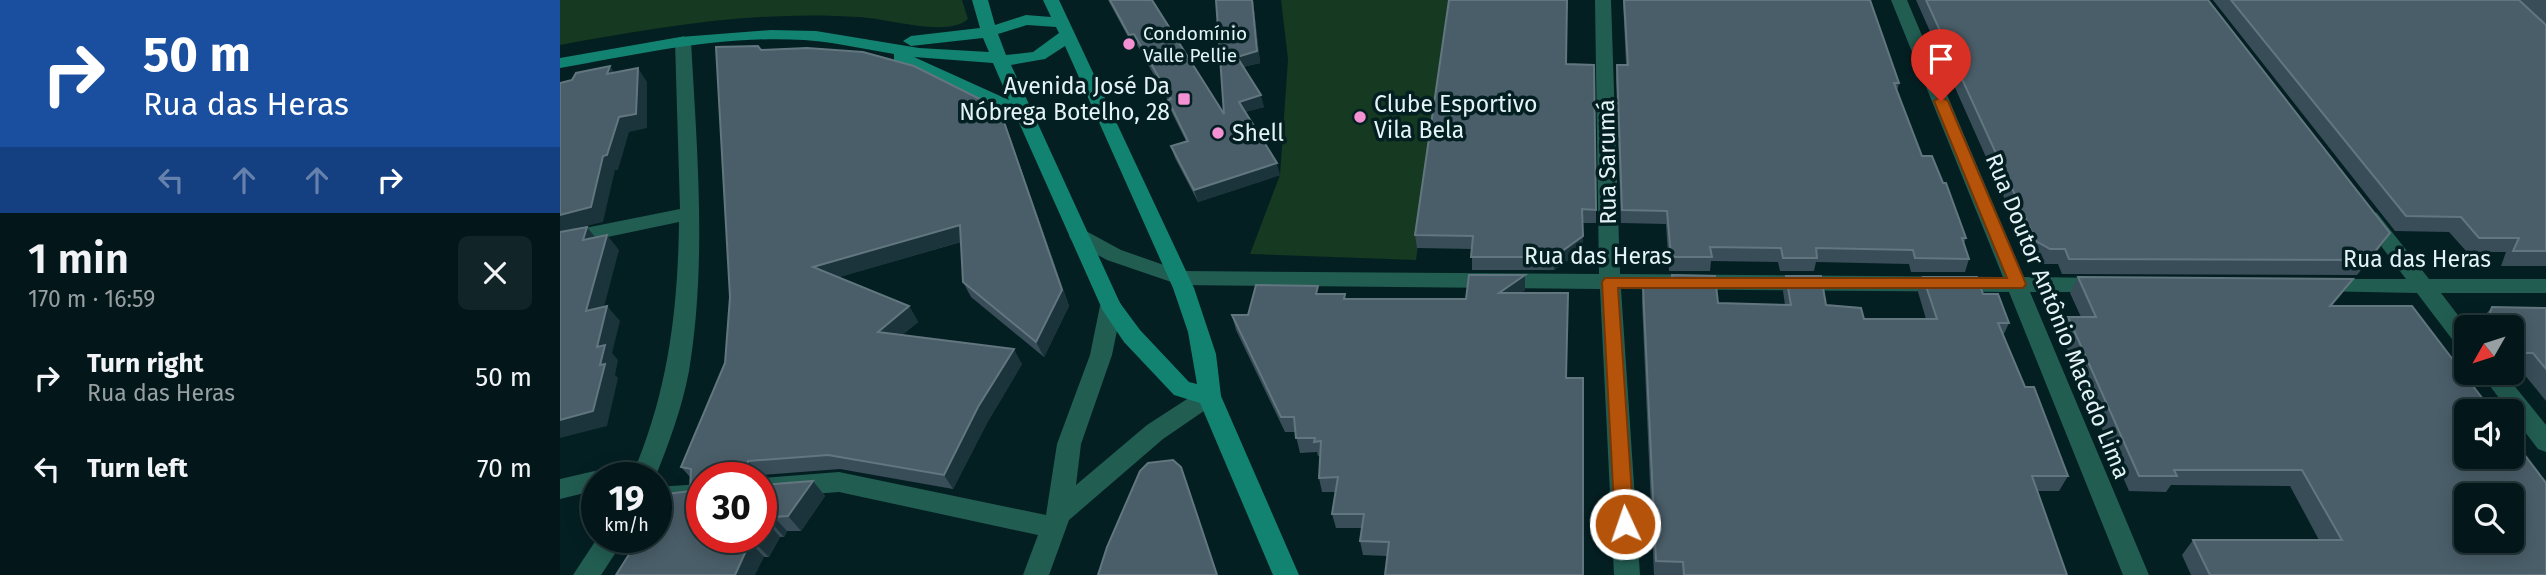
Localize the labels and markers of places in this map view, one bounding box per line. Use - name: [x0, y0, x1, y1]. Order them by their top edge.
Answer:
- place label: Condomínio Valle Pellie: [1143, 22, 1247, 67]
- pin: [1911, 29, 1971, 101]
- marker: Condomínio Valle Pellie: [1121, 36, 1137, 52]
- place label: Avenida José Da Nóbrega Botelho, 28: [959, 72, 1170, 126]
- place label: Clube Esportivo Vila Bela: [1374, 90, 1537, 144]
- marker: Avenida José Da Nóbrega Botelho, 28: [1176, 91, 1192, 107]
- marker: Clube Esportivo Vila Bela: [1352, 109, 1368, 125]
- place label: Shell: [1232, 119, 1284, 147]
- marker: Shell: [1210, 125, 1226, 141]

